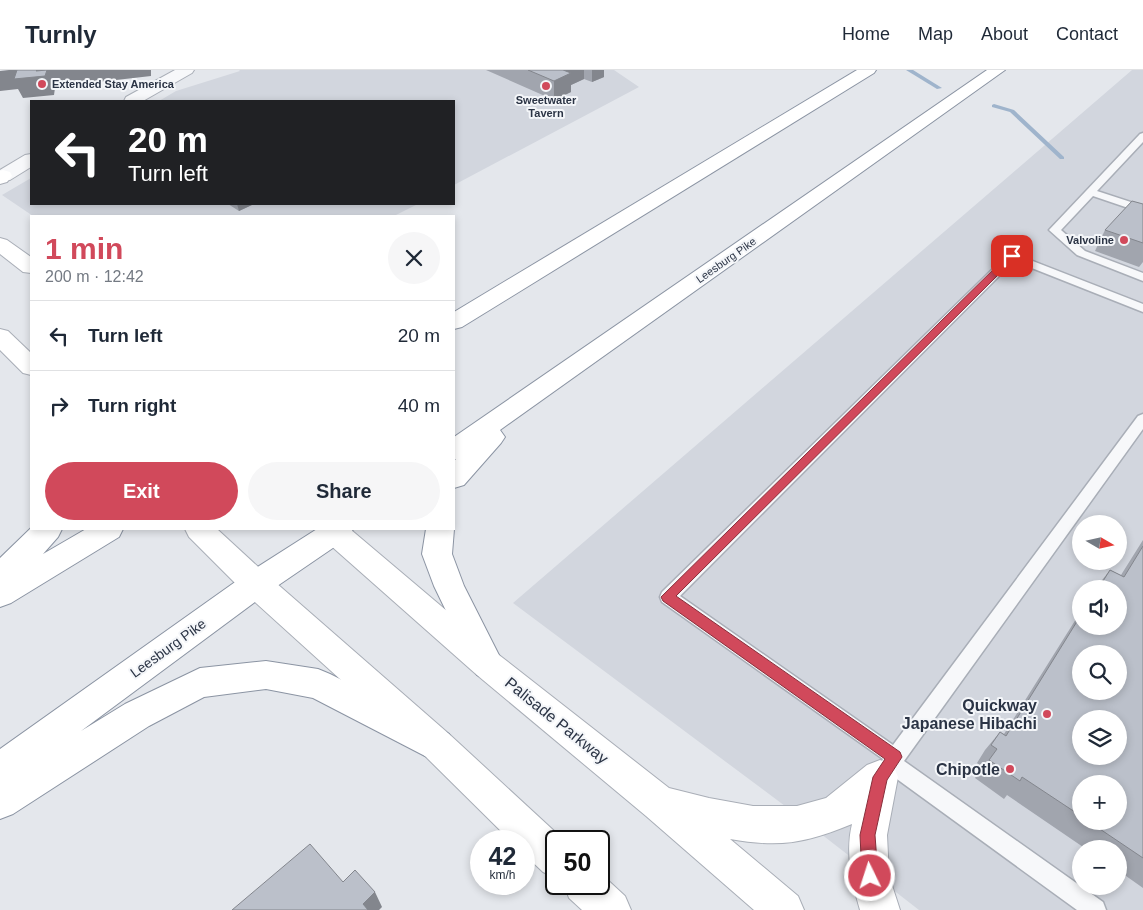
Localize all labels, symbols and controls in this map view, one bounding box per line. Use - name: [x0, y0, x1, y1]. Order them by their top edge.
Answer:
- text: Turnly: [25, 21, 97, 48]
- text: Home: [842, 24, 890, 44]
- text: Map: [918, 24, 953, 44]
- text: About: [981, 24, 1028, 44]
- text: Contact: [1056, 24, 1118, 44]
- marker: Extended Stay America: [36, 78, 48, 90]
- place label: Extended Stay America: [52, 78, 175, 90]
- marker: Sweetwater Tavern: [540, 80, 552, 92]
- place label: Sweetwater Tavern: [516, 94, 577, 119]
- icon: left: [45, 120, 110, 185]
- text: 20 m: [128, 120, 208, 159]
- text: Turn left: [128, 161, 208, 186]
- text: 1 min: [45, 232, 123, 265]
- button: close: [388, 232, 440, 284]
- place label: Valvoline: [1066, 234, 1114, 246]
- marker: Valvoline: [1118, 234, 1130, 246]
- street label: Leesburg Pike: [694, 235, 758, 285]
- pin: [991, 235, 1033, 277]
- icon: arrive: [998, 242, 1026, 270]
- text: 200 m · 12:42: [45, 268, 144, 285]
- icon: left: [45, 322, 73, 350]
- text: Turn left: [88, 325, 163, 346]
- text: 20 m: [398, 325, 440, 346]
- icon: right: [45, 392, 73, 420]
- text: Turn right: [88, 395, 176, 416]
- text: 40 m: [398, 395, 440, 416]
- button: Exit: [45, 462, 238, 520]
- button: Share: [248, 462, 440, 520]
- north arrow: [1072, 515, 1128, 570]
- map controls: [1072, 515, 1127, 895]
- button: sound: [1072, 580, 1127, 635]
- street label: Leesburg Pike: [127, 615, 209, 681]
- button: search: [1072, 645, 1127, 700]
- street label: Palisade Parkway: [502, 674, 611, 767]
- place label: Quickway Japanese Hibachi: [902, 697, 1037, 732]
- marker: Quickway Japanese Hibachi: [1041, 708, 1053, 720]
- button: layers: [1072, 710, 1127, 765]
- place label: Chipotle: [936, 761, 1000, 778]
- marker: Chipotle: [1004, 763, 1016, 775]
- button: +: [1072, 775, 1127, 830]
- speed limit sign: 50: [545, 830, 610, 895]
- button: −: [1072, 840, 1127, 895]
- text: 42: [489, 842, 516, 870]
- position arrow: [843, 849, 895, 901]
- text: km/h: [489, 868, 516, 882]

